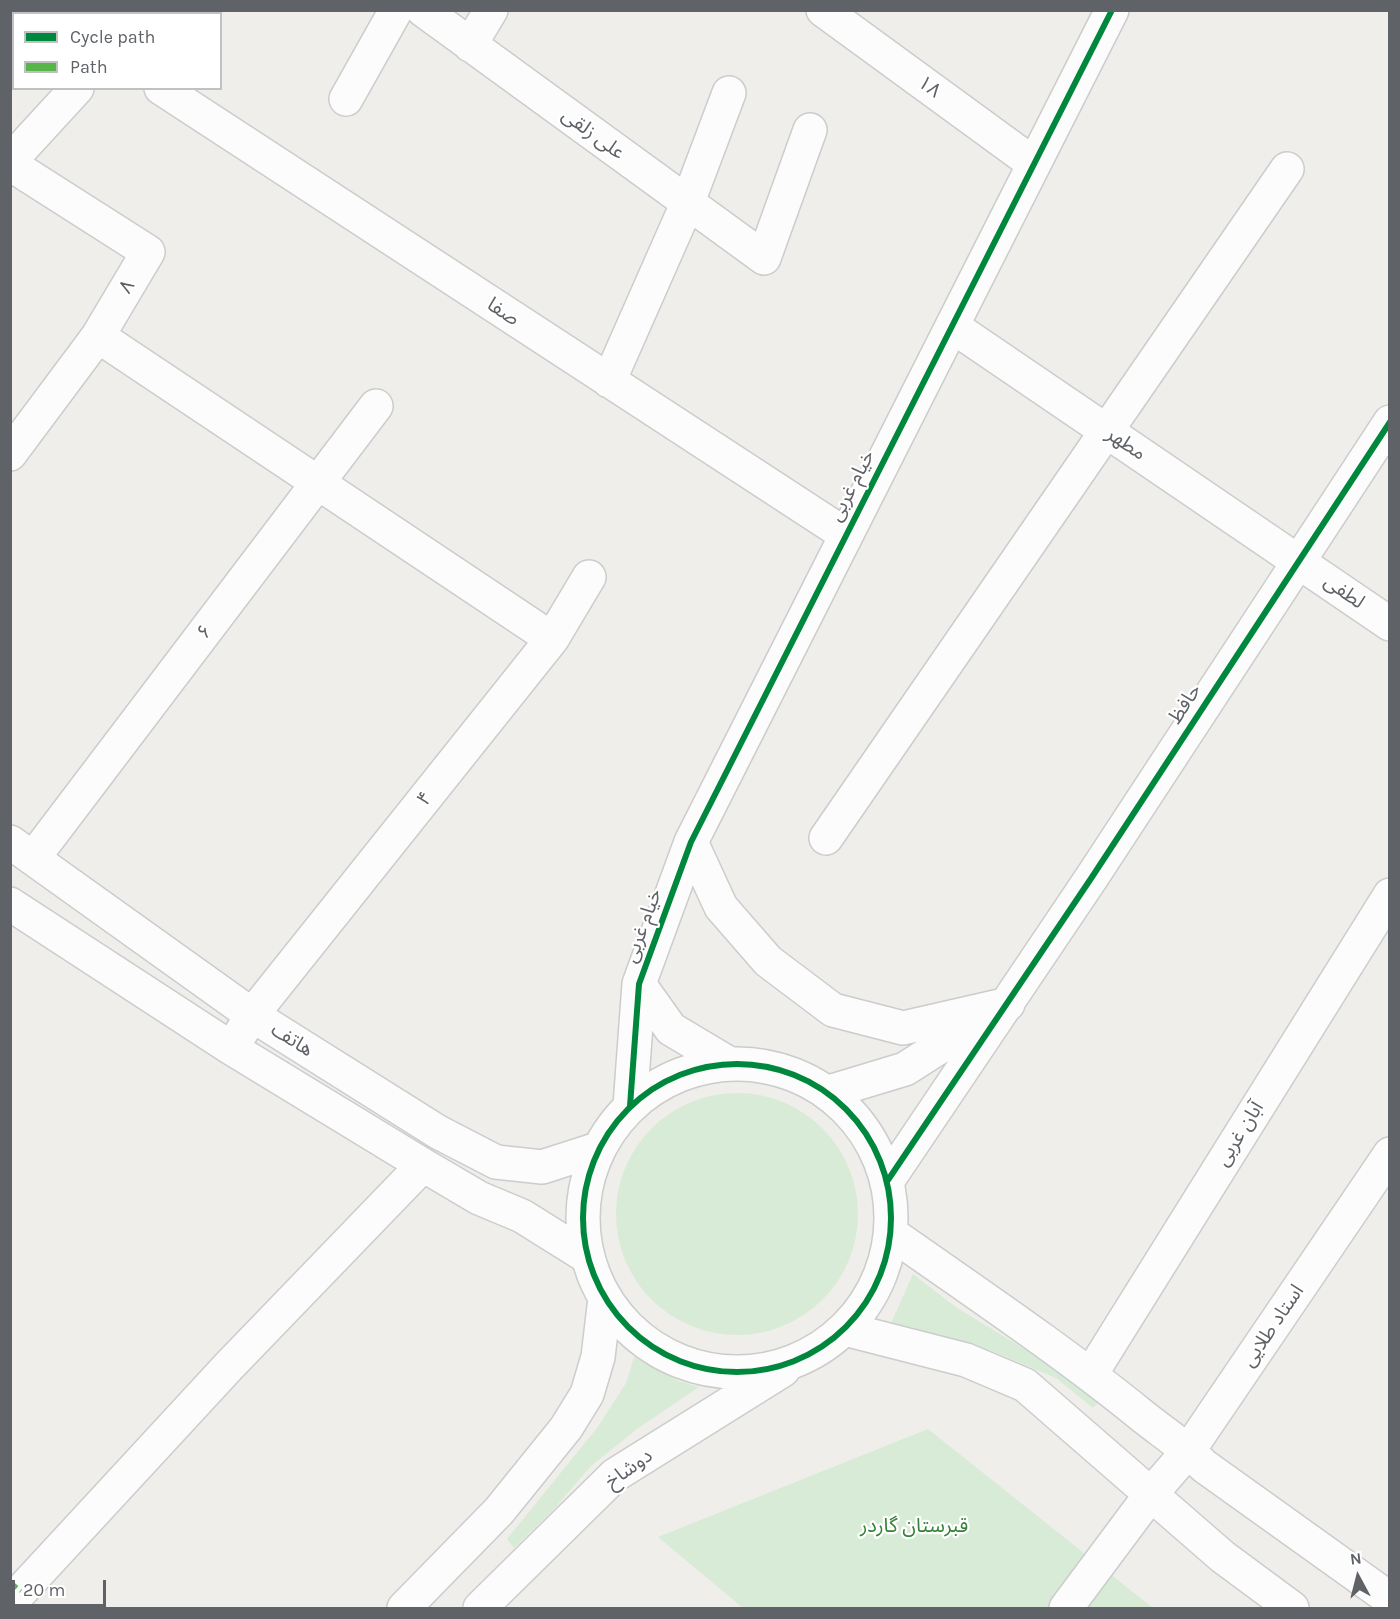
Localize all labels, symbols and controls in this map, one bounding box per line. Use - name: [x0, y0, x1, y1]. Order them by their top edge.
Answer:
- legend: [12, 12, 222, 90]
- text: Cycle path: [70, 26, 155, 48]
- text: Path: [70, 56, 108, 78]
- street label: ۱۸: [913, 71, 945, 103]
- street label: علی زلقی: [557, 103, 629, 165]
- street label: ۸: [114, 276, 140, 298]
- street label: صفا: [482, 293, 524, 331]
- street label: مطهر: [1102, 422, 1150, 466]
- street label: خیام غربی: [824, 446, 880, 526]
- street label: لطفی: [1319, 570, 1369, 614]
- street label: ۶: [192, 620, 218, 644]
- street label: حافظ: [1163, 679, 1207, 729]
- street label: ۴: [412, 787, 438, 811]
- street label: خیام غربی: [619, 886, 667, 966]
- street label: هاتف: [266, 1018, 318, 1062]
- street label: آبان غربی: [1211, 1097, 1269, 1171]
- street label: استاد طلایی: [1237, 1280, 1309, 1372]
- street label: دوشاخ: [601, 1444, 657, 1494]
- park label: قبرستان گاردر: [860, 1514, 968, 1538]
- north arrow: [1328, 1547, 1388, 1607]
- text: N: [1349, 1549, 1363, 1569]
- scale bar: [15, 1568, 110, 1606]
- text: 20 m: [23, 1579, 65, 1601]

